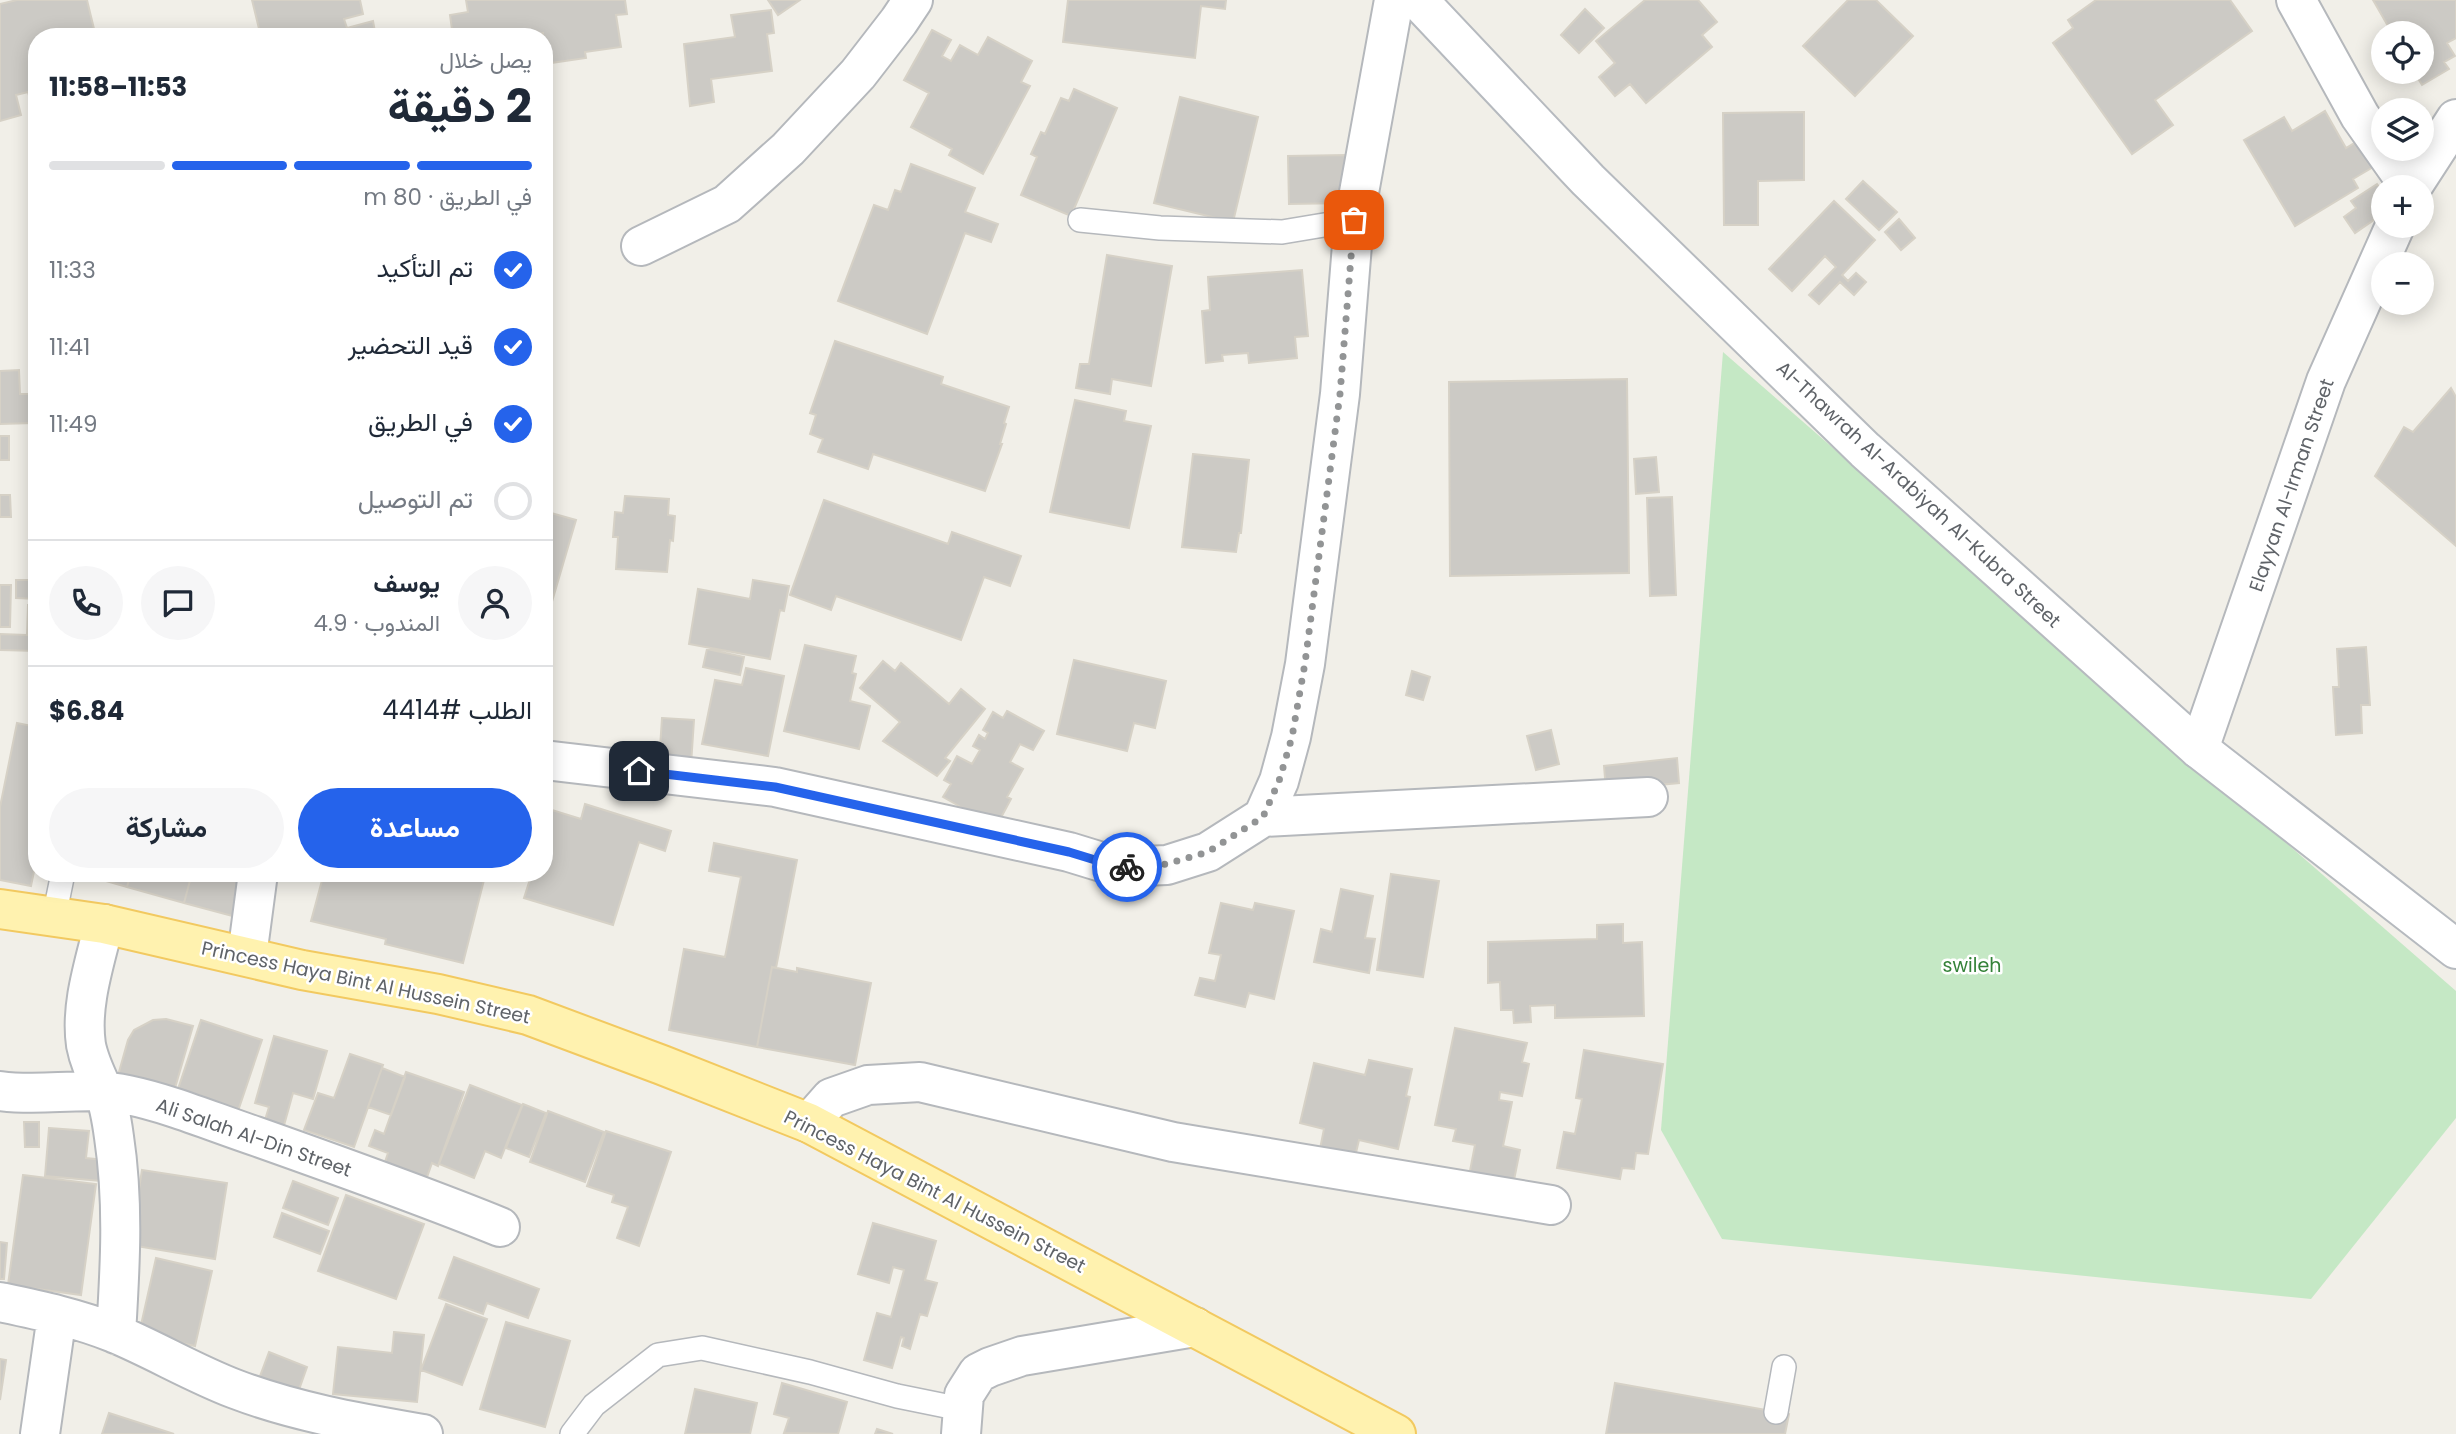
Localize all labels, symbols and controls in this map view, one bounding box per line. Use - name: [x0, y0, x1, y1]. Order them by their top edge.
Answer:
- map controls: [2371, 21, 2434, 315]
- button: locate: [2371, 21, 2434, 84]
- text: يصل خلال: [440, 44, 532, 76]
- text: 11:53–11:58: [49, 69, 187, 105]
- text: 2 دقيقة: [388, 74, 532, 138]
- button: layers: [2371, 98, 2434, 161]
- button: +: [2371, 175, 2434, 238]
- text: في الطريق · 80 m: [363, 181, 532, 213]
- pin: [1324, 190, 1384, 250]
- icon: bag: [1335, 201, 1373, 239]
- text: تم التأكيد: [377, 250, 473, 286]
- icon: check: [494, 251, 532, 289]
- button: −: [2371, 252, 2434, 315]
- text: 11:33: [49, 254, 96, 286]
- text: قيد التحضير: [348, 327, 473, 363]
- icon: check: [494, 328, 532, 366]
- text: 11:41: [49, 331, 90, 363]
- street label: Al-Thawrah Al-Arabiyah Al-Kubra Street: [1771, 355, 2067, 634]
- street label: Elayyan Al-Irman Street: [2242, 375, 2341, 595]
- text: في الطريق: [368, 404, 473, 440]
- icon: check: [494, 405, 532, 443]
- text: 11:49: [49, 408, 98, 440]
- text: تم التوصيل: [358, 481, 473, 517]
- text: يوسف: [373, 565, 440, 601]
- button: phone: [49, 566, 123, 640]
- button: chat: [141, 566, 215, 640]
- button: person: [458, 566, 532, 640]
- text: المندوب · 4.9: [314, 607, 440, 639]
- text: الطلب #4414: [382, 692, 532, 728]
- text: $6.84: [49, 693, 124, 729]
- pin: [609, 741, 669, 801]
- icon: home: [620, 752, 658, 790]
- button: مشاركة: [49, 788, 284, 868]
- button: مساعدة: [298, 788, 532, 868]
- courier: [1092, 832, 1162, 902]
- icon: bike: [1108, 848, 1146, 886]
- street label: Princess Haya Bint Al Hussein Street: [199, 934, 533, 1031]
- park label: swileh: [1943, 952, 2001, 979]
- street label: Ali Salah Al-Din Street: [153, 1091, 355, 1184]
- street label: Princess Haya Bint Al Hussein Street: [779, 1103, 1090, 1280]

